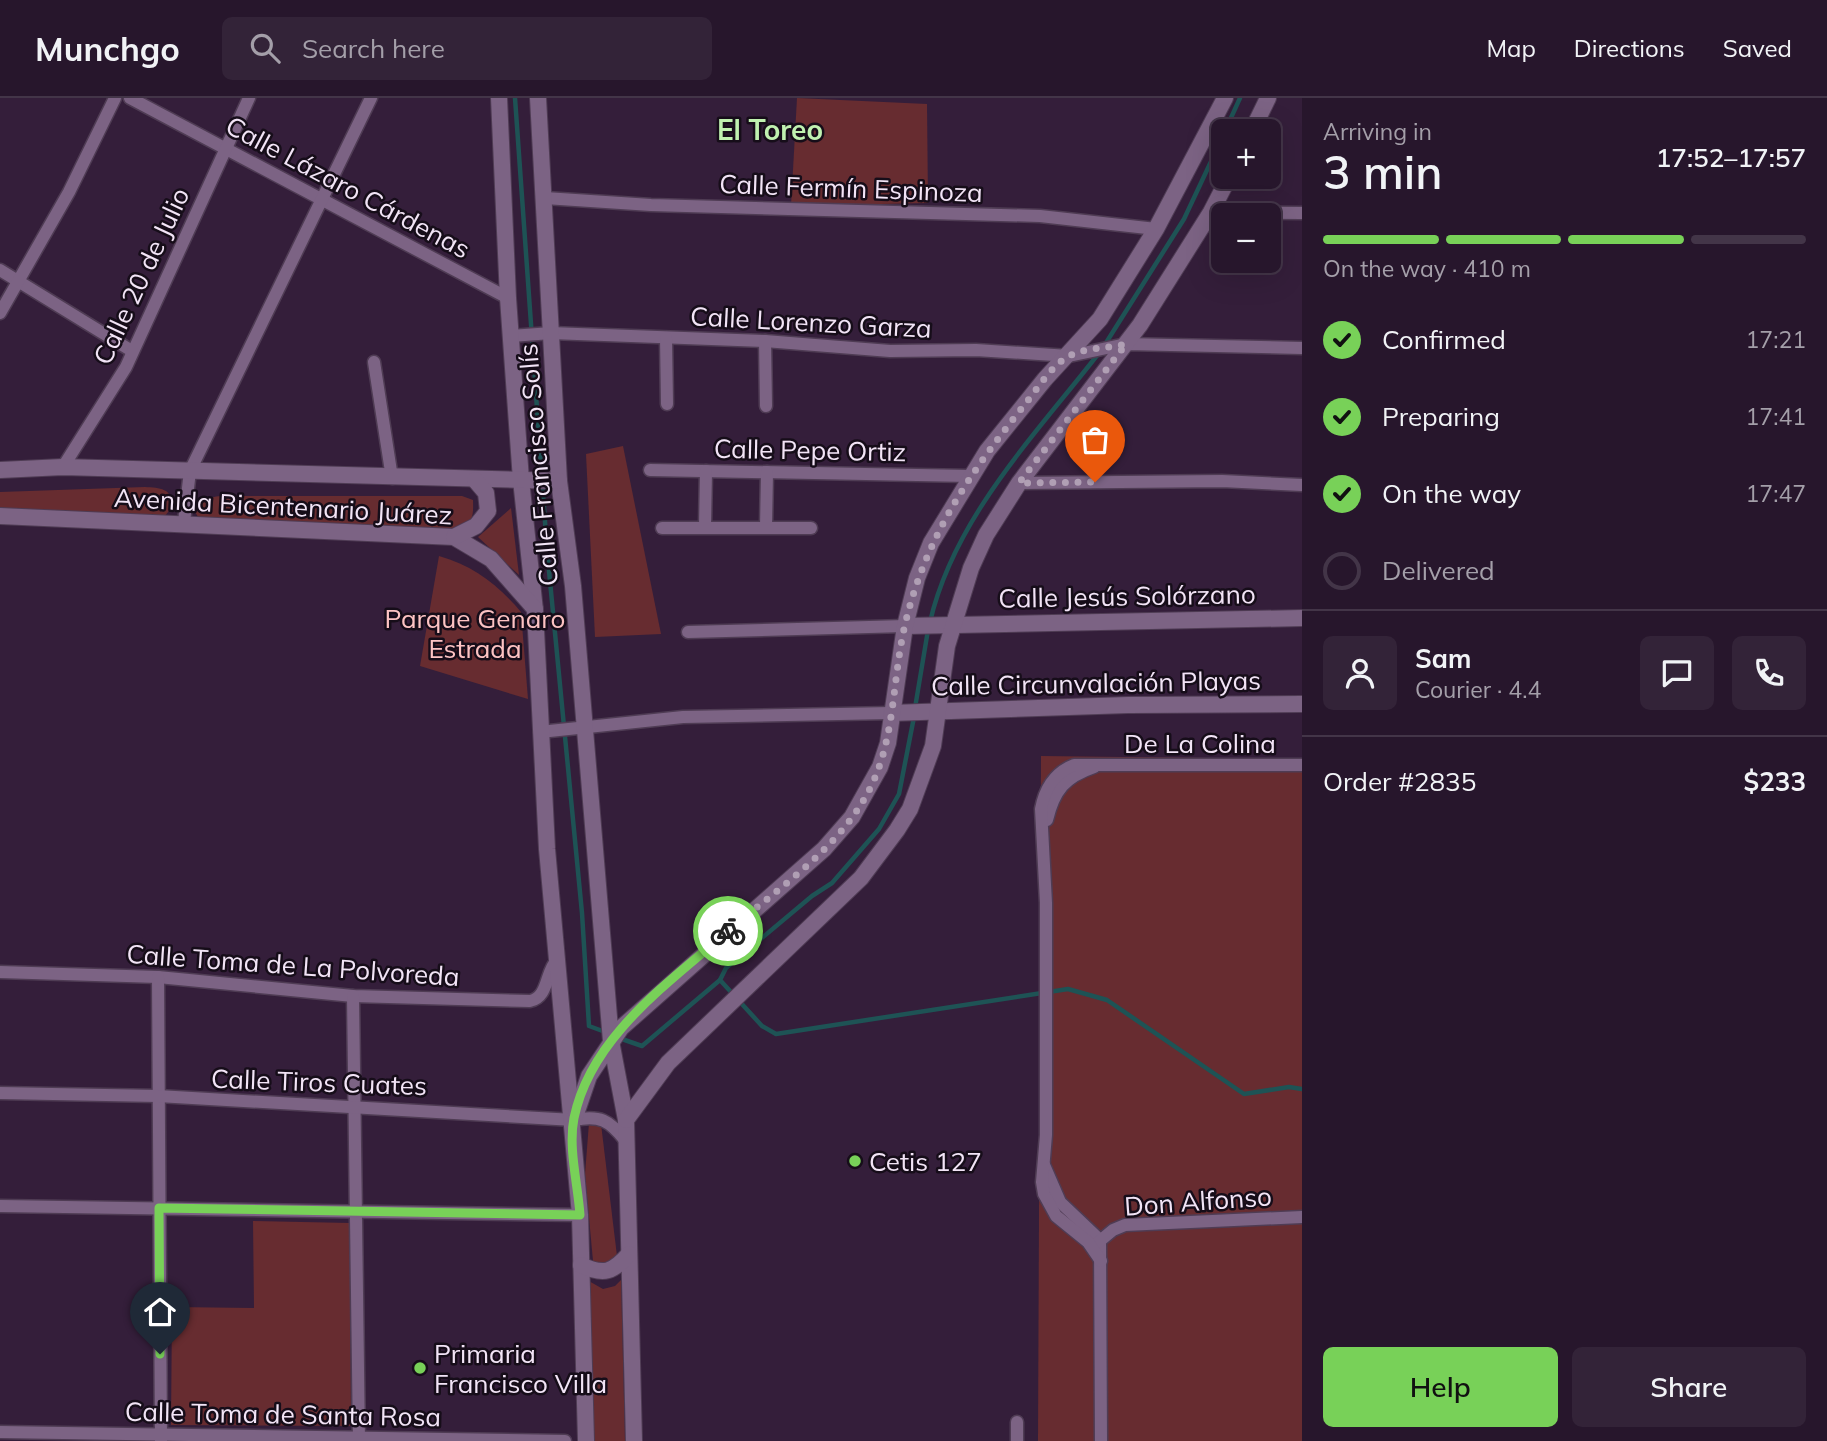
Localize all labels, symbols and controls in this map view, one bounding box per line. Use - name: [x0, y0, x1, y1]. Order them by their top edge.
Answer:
- search box: [222, 17, 712, 80]
- text: Munchgo: [35, 28, 180, 69]
- icon: search: [246, 29, 284, 67]
- text: Search here: [302, 32, 445, 65]
- text: Map: [1486, 33, 1536, 63]
- text: Directions: [1574, 33, 1685, 63]
- text: Saved: [1723, 33, 1792, 63]
- street label: Calle Lázaro Cárdenas: [220, 109, 476, 265]
- district label: El Toreo: [717, 112, 823, 147]
- text: Arriving in: [1323, 117, 1432, 146]
- map controls: [1211, 119, 1281, 273]
- button: +: [1211, 119, 1281, 189]
- text: 17:52–17:57: [1656, 141, 1806, 174]
- text: 3 min: [1323, 143, 1442, 201]
- street label: Calle Fermín Espinoza: [719, 167, 983, 209]
- street label: Calle 20 de Julio: [86, 182, 196, 370]
- button: −: [1211, 203, 1281, 273]
- text: On the way · 410 m: [1323, 254, 1531, 283]
- street label: Calle Lorenzo Garza: [689, 299, 933, 345]
- icon: check: [1323, 321, 1361, 359]
- text: Confirmed: [1382, 323, 1506, 356]
- text: 17:21: [1746, 325, 1806, 354]
- street label: Calle Francisco Solís: [511, 342, 565, 588]
- icon: check: [1323, 398, 1361, 436]
- text: Preparing: [1382, 400, 1500, 433]
- text: 17:41: [1746, 402, 1806, 431]
- pin: [1065, 410, 1125, 482]
- icon: bag: [1076, 421, 1114, 459]
- street label: Calle Pepe Ortiz: [714, 432, 906, 468]
- icon: check: [1323, 475, 1361, 513]
- text: On the way: [1382, 477, 1521, 510]
- text: 17:47: [1746, 479, 1806, 508]
- street label: Avenida Bicentenario Juárez: [113, 481, 453, 531]
- text: Delivered: [1382, 554, 1495, 587]
- street label: Calle Jesús Solórzano: [998, 577, 1256, 615]
- park label: Parque Genaro Estrada: [385, 602, 565, 665]
- button: person: [1323, 636, 1397, 710]
- button: chat: [1640, 636, 1714, 710]
- button: phone: [1732, 636, 1806, 710]
- text: Sam: [1415, 642, 1471, 675]
- street label: Calle Circunvalación Playas: [931, 664, 1261, 702]
- text: Courier · 4.4: [1415, 675, 1541, 704]
- street label: De La Colina: [1124, 727, 1276, 760]
- text: Order #2835: [1323, 765, 1476, 798]
- text: $233: [1744, 765, 1806, 798]
- courier: [693, 896, 763, 966]
- icon: bike: [709, 912, 747, 950]
- street label: Calle Toma de La Polvoreda: [125, 937, 461, 993]
- street label: Calle Tiros Cuates: [210, 1062, 428, 1102]
- place label: Cetis 127: [869, 1145, 982, 1178]
- marker: Cetis 127: [847, 1153, 863, 1169]
- street label: Don Alfonso: [1123, 1179, 1273, 1223]
- pin: [130, 1282, 190, 1354]
- icon: home: [141, 1293, 179, 1331]
- place label: Primaria Francisco Villa: [434, 1337, 607, 1400]
- button: Help: [1323, 1347, 1558, 1427]
- button: Share: [1572, 1347, 1806, 1427]
- marker: Primaria Francisco Villa: [412, 1360, 428, 1376]
- street label: Calle Toma de Santa Rosa: [125, 1395, 441, 1433]

